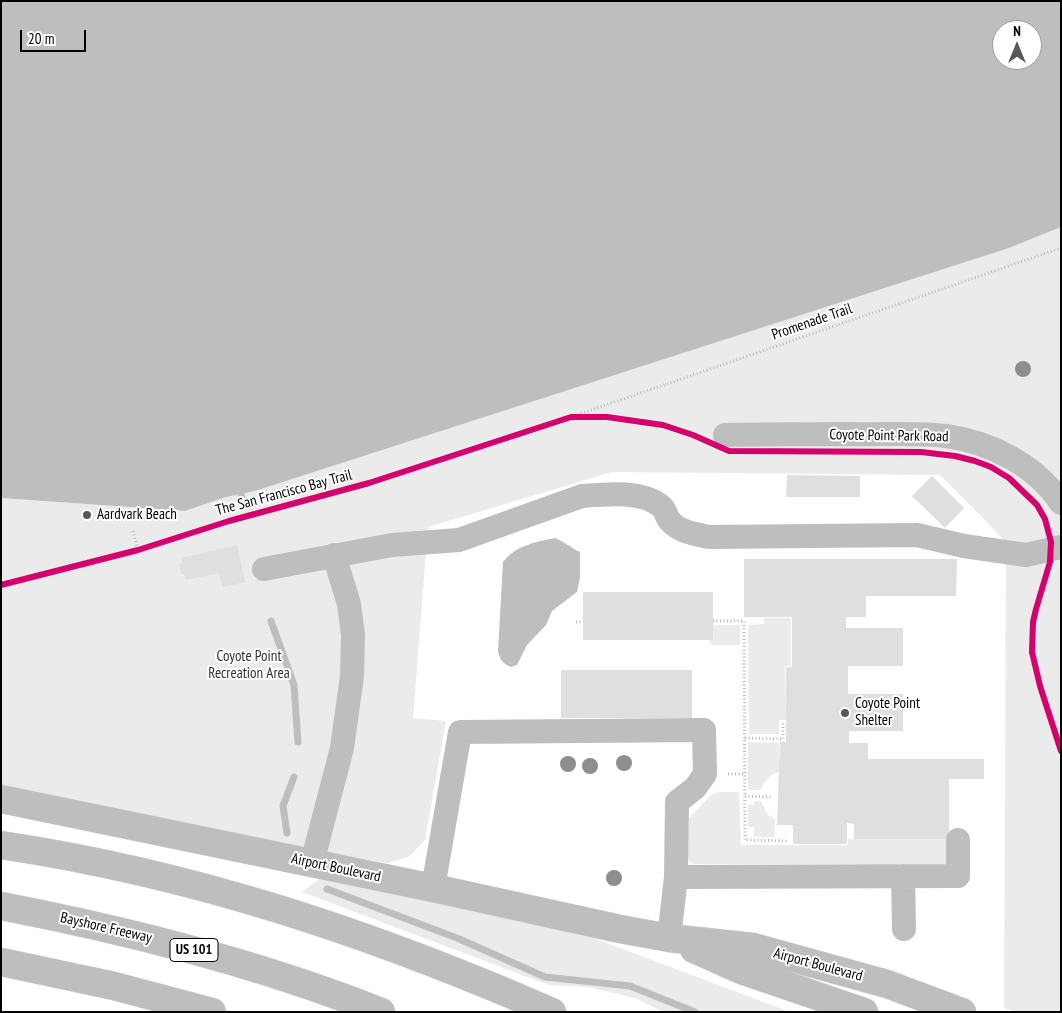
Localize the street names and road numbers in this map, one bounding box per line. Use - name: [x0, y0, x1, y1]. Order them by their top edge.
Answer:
- street label: Promenade Trail: [770, 300, 854, 344]
- street label: Coyote Point Park Road: [829, 426, 949, 446]
- street label: The San Francisco Bay Trail: [214, 466, 354, 520]
- street label: Airport Boulevard: [290, 850, 382, 886]
- street label: Bayshore Freeway: [59, 909, 153, 947]
- road number: US 101: [170, 938, 218, 962]
- street label: Airport Boulevard: [772, 945, 864, 985]

